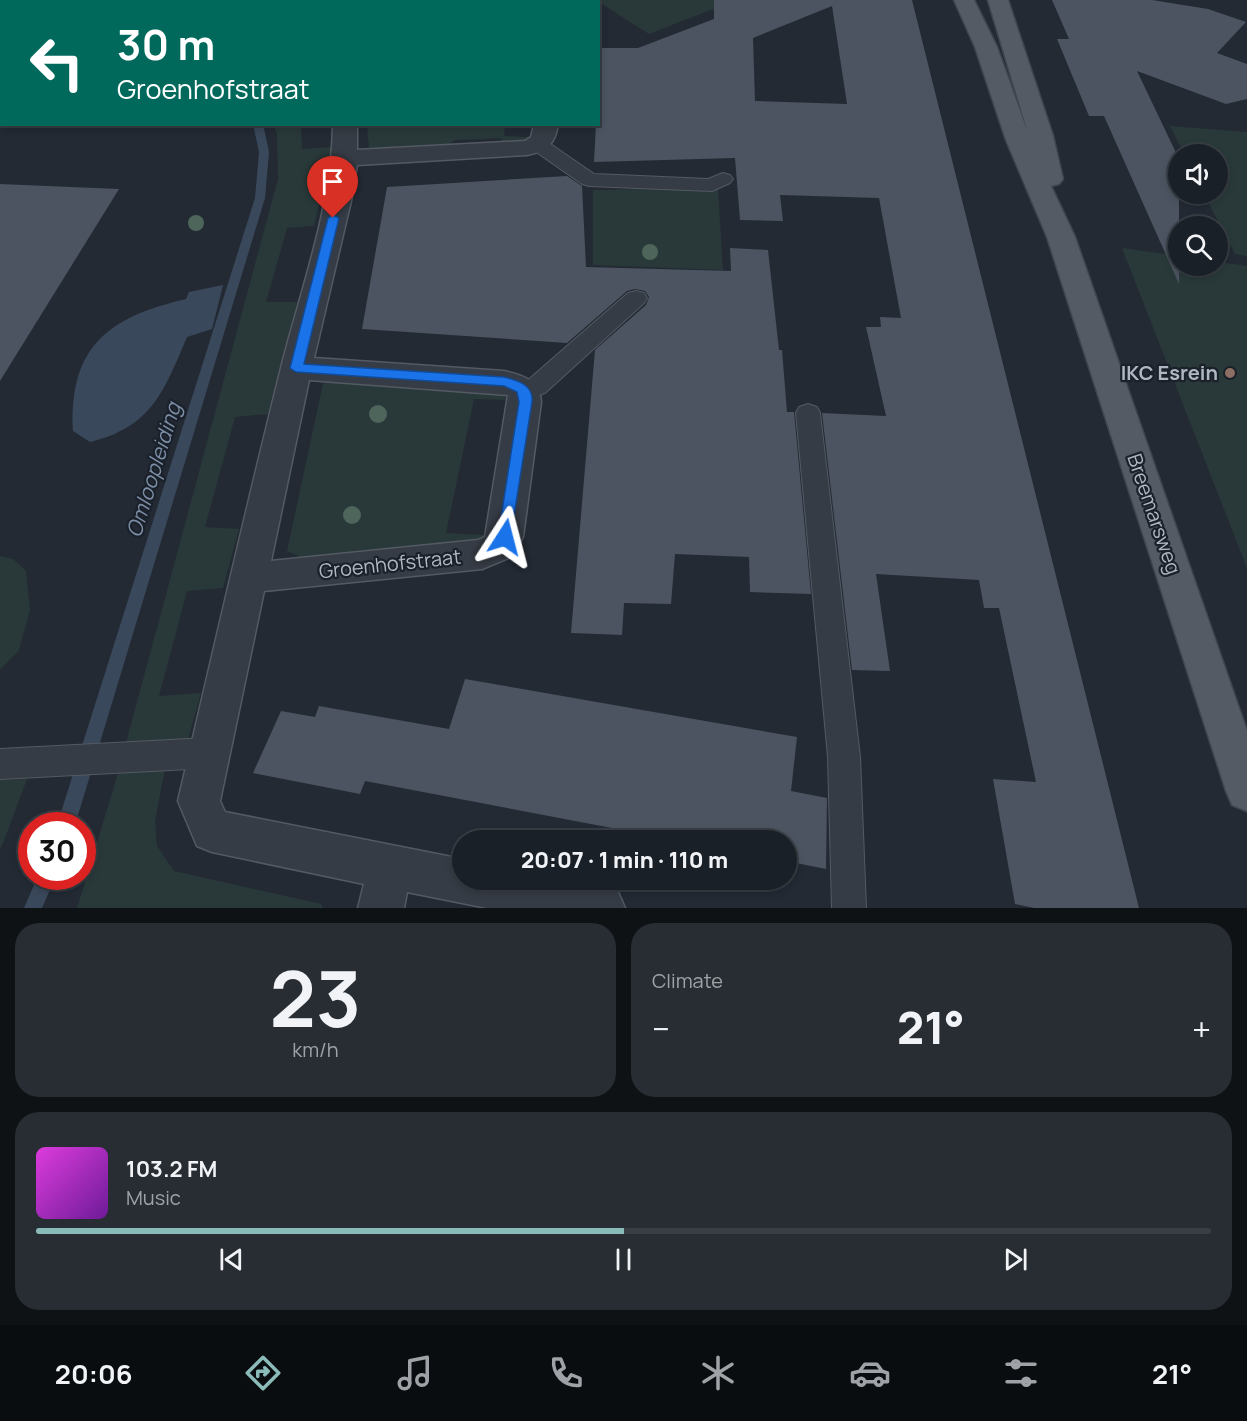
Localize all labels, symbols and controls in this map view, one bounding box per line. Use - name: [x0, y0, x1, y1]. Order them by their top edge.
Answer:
- text: 30 m: [117, 15, 215, 73]
- icon: left: [18, 24, 96, 102]
- text: Groenhofstraat: [117, 70, 309, 107]
- map controls: [1168, 144, 1228, 276]
- button: sound: [1168, 144, 1228, 204]
- pin: [307, 156, 358, 218]
- icon: arrive: [316, 165, 349, 198]
- button: search: [1168, 216, 1228, 276]
- place label: IKC Esrein: [1121, 359, 1218, 386]
- marker: IKC Esrein: [1223, 366, 1237, 380]
- water label: Omloopleiding: [119, 397, 187, 541]
- street label: Breemarsweg: [1121, 450, 1188, 578]
- position arrow: [473, 505, 537, 569]
- street label: Groenhofstraat: [318, 543, 462, 584]
- speed limit sign: 30: [18, 812, 96, 890]
- text: 20:07 · 1 min · 110 m: [521, 845, 728, 875]
- text: 23: [270, 944, 361, 1050]
- text: Climate: [652, 967, 723, 994]
- text: 21°: [897, 996, 965, 1058]
- text: −: [652, 1006, 670, 1051]
- text: +: [1192, 1006, 1211, 1051]
- text: km/h: [292, 1036, 339, 1063]
- text: 103.2 FM: [126, 1154, 217, 1184]
- text: Music: [126, 1184, 181, 1211]
- icon: previous: [215, 1243, 248, 1276]
- icon: pause: [607, 1243, 640, 1276]
- icon: next: [999, 1243, 1032, 1276]
- icon: directions: [242, 1352, 284, 1394]
- icon: music: [394, 1352, 436, 1394]
- icon: phone: [545, 1352, 587, 1394]
- icon: climate: [697, 1352, 739, 1394]
- icon: car: [849, 1352, 891, 1394]
- icon: filters: [1000, 1352, 1042, 1394]
- text: 20:06: [55, 1355, 132, 1392]
- text: 21°: [1152, 1355, 1192, 1392]

